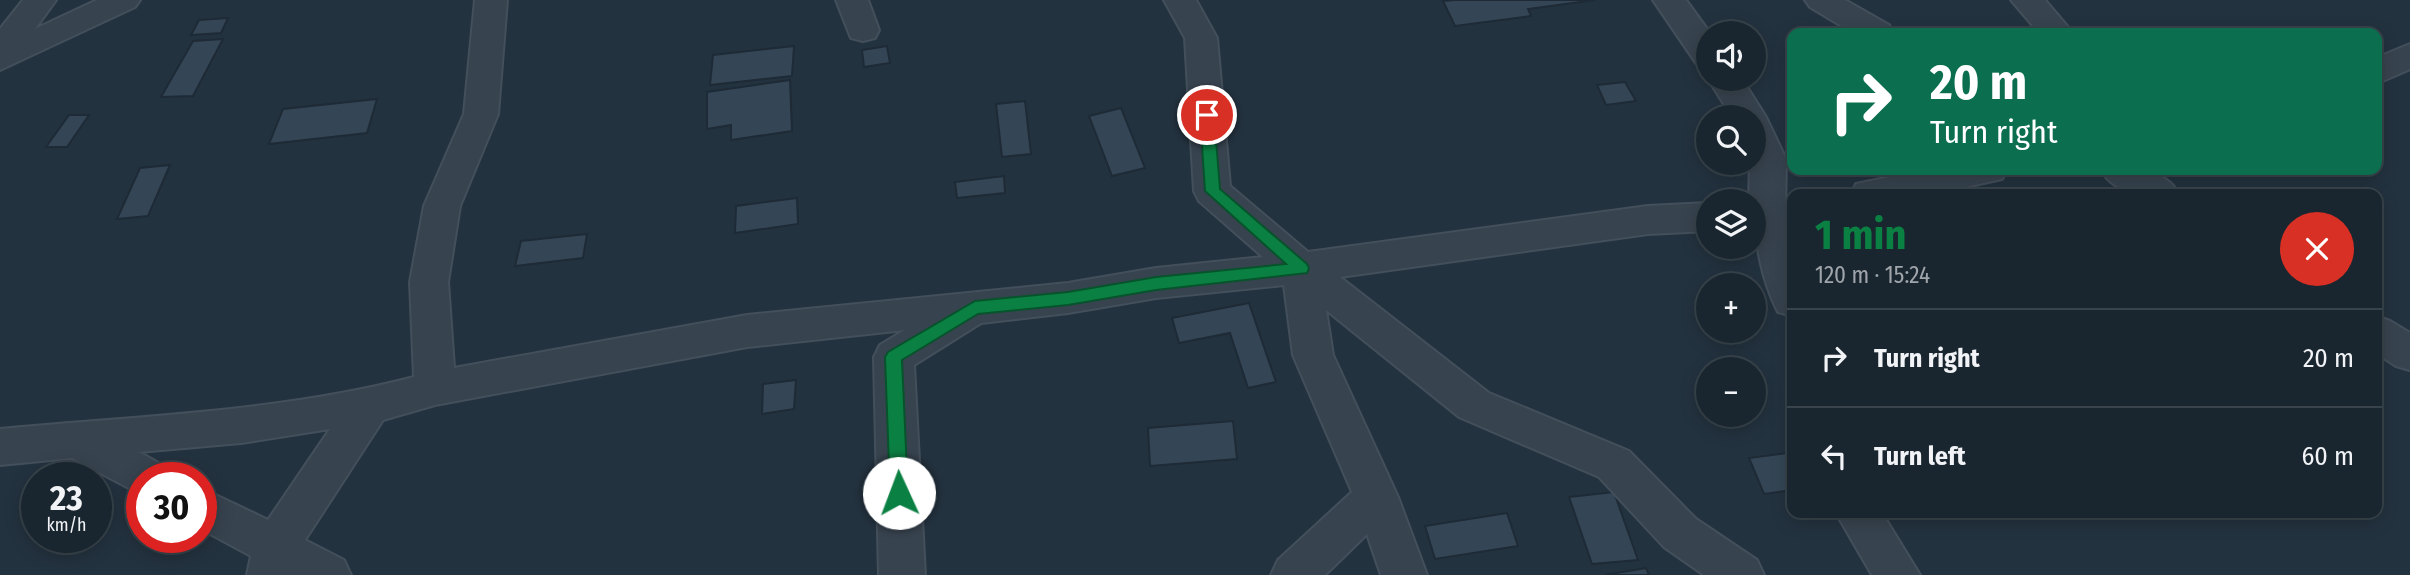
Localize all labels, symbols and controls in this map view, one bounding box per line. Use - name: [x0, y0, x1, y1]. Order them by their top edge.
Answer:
- map controls: [1696, 21, 1766, 427]
- button: sound: [1696, 21, 1766, 91]
- text: 20 m: [1930, 53, 2027, 112]
- icon: right: [1815, 56, 1906, 147]
- pin: [1177, 85, 1237, 145]
- icon: arrive: [1188, 96, 1226, 134]
- button: search: [1696, 105, 1766, 175]
- text: Turn right: [1930, 113, 2057, 151]
- button: layers: [1696, 189, 1766, 259]
- text: 1 min: [1815, 210, 1906, 260]
- button: close: [2280, 212, 2354, 286]
- text: 120 m · 15:24: [1815, 261, 1930, 289]
- button: +: [1696, 273, 1766, 343]
- icon: right: [1815, 339, 1853, 377]
- text: Turn right: [1874, 343, 1980, 374]
- text: 20 m: [2303, 343, 2354, 374]
- button: −: [1696, 357, 1766, 427]
- icon: left: [1815, 437, 1853, 475]
- text: Turn left: [1874, 441, 1966, 472]
- text: 60 m: [2301, 441, 2354, 472]
- position arrow: [862, 456, 936, 530]
- speed limit sign: 30: [126, 462, 217, 553]
- text: 23: [50, 477, 83, 519]
- text: km/h: [46, 514, 87, 536]

